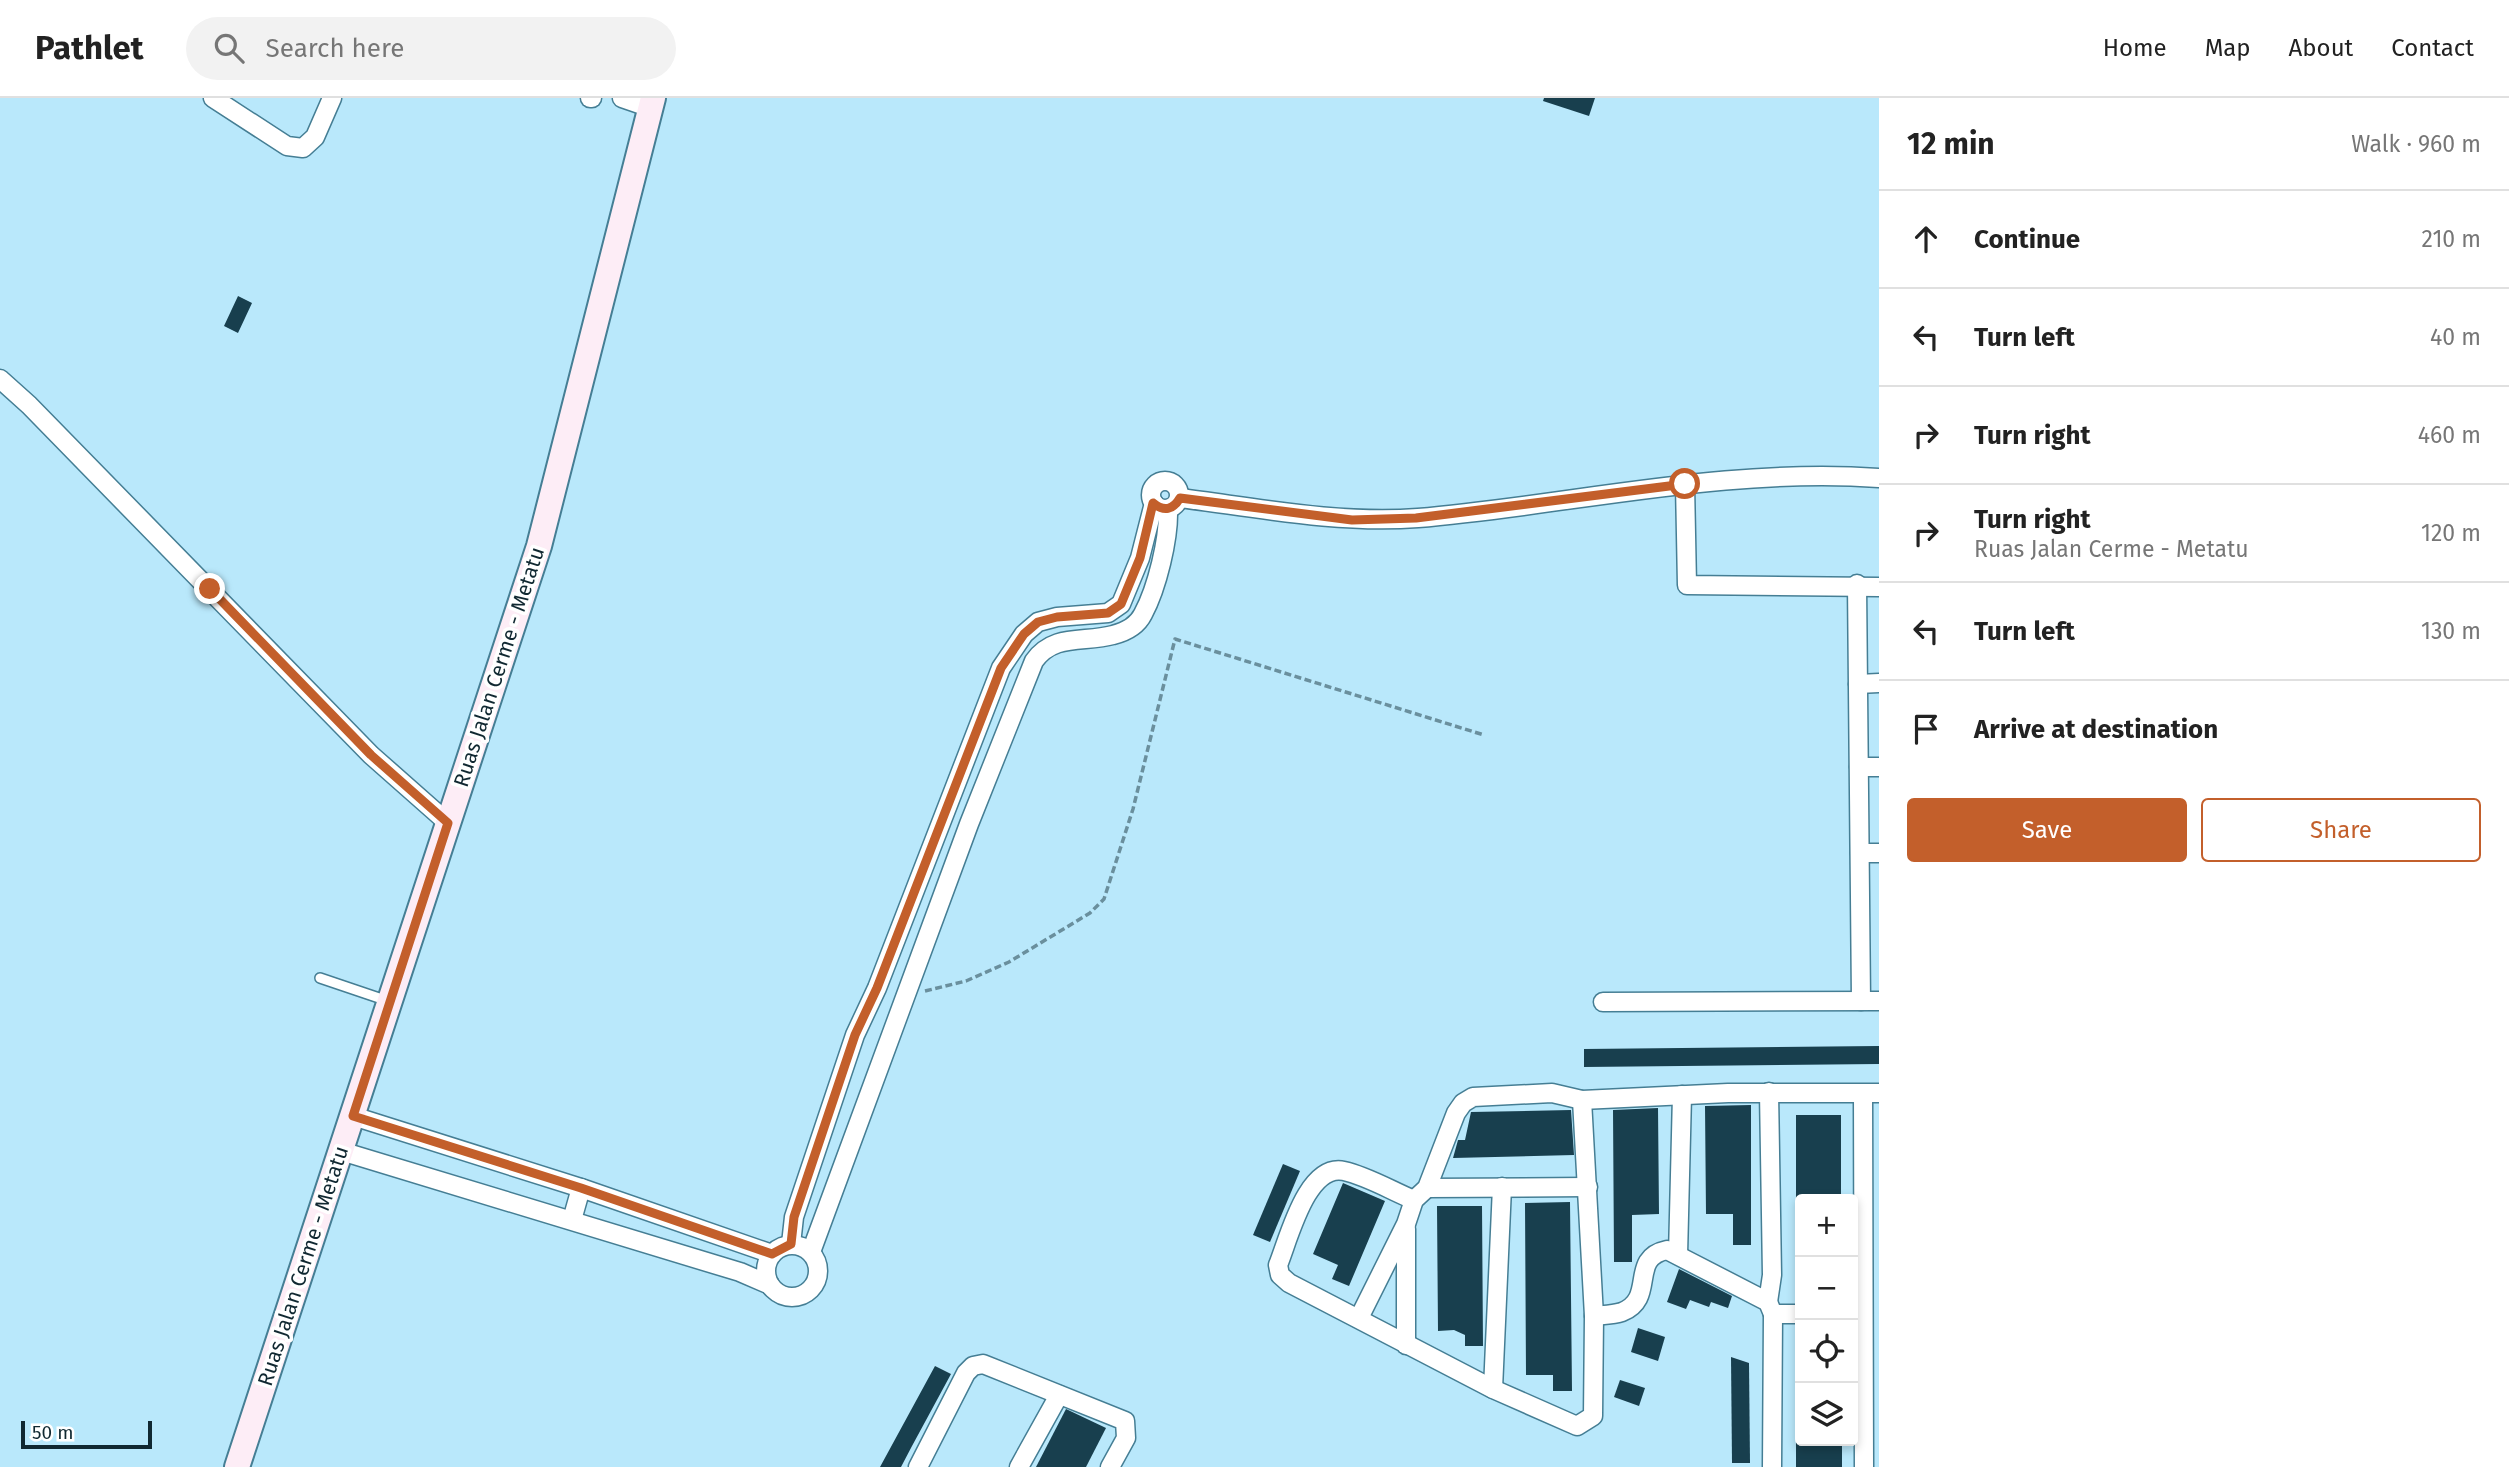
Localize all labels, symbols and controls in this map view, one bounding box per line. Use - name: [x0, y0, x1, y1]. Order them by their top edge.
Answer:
- search box: [186, 17, 676, 80]
- text: Pathlet: [35, 28, 144, 68]
- icon: search: [210, 29, 248, 67]
- text: Search here: [266, 33, 404, 64]
- text: Home: [2103, 34, 2167, 62]
- text: Map: [2205, 34, 2251, 62]
- text: About: [2289, 34, 2353, 62]
- text: Contact: [2391, 34, 2474, 62]
- text: 12 min: [1907, 126, 1995, 162]
- text: Walk · 960 m: [2351, 130, 2481, 158]
- icon: ahead: [1907, 220, 1945, 258]
- text: Continue: [1974, 224, 2080, 255]
- text: 210 m: [2422, 225, 2481, 253]
- icon: left: [1907, 318, 1945, 356]
- text: Turn left: [1974, 322, 2075, 353]
- text: 40 m: [2430, 323, 2481, 351]
- icon: right: [1907, 416, 1945, 454]
- text: Turn right: [1974, 420, 2091, 451]
- text: 460 m: [2418, 421, 2481, 449]
- route start: [1669, 468, 1700, 499]
- text: Turn right: [1974, 504, 2091, 535]
- icon: right: [1907, 514, 1945, 552]
- text: 120 m: [2421, 519, 2481, 547]
- text: Ruas Jalan Cerme - Metatu: [1974, 535, 2249, 563]
- street label: Ruas Jalan Cerme - Metatu: [448, 544, 550, 790]
- route end: [194, 573, 225, 604]
- icon: left: [1907, 612, 1945, 650]
- text: Turn left: [1974, 616, 2075, 647]
- text: 130 m: [2421, 617, 2481, 645]
- icon: arrive: [1907, 710, 1945, 748]
- text: Arrive at destination: [1974, 714, 2218, 745]
- button: Save: [1907, 798, 2187, 862]
- button: Share: [2201, 798, 2481, 862]
- street label: Ruas Jalan Cerme - Metatu: [252, 1143, 354, 1389]
- map controls: [1795, 1194, 1858, 1446]
- button: +: [1795, 1194, 1858, 1257]
- button: −: [1795, 1257, 1858, 1320]
- button: locate: [1795, 1320, 1858, 1383]
- button: layers: [1795, 1383, 1858, 1446]
- scale bar: [21, 1418, 152, 1450]
- text: 50 m: [32, 1421, 73, 1444]

